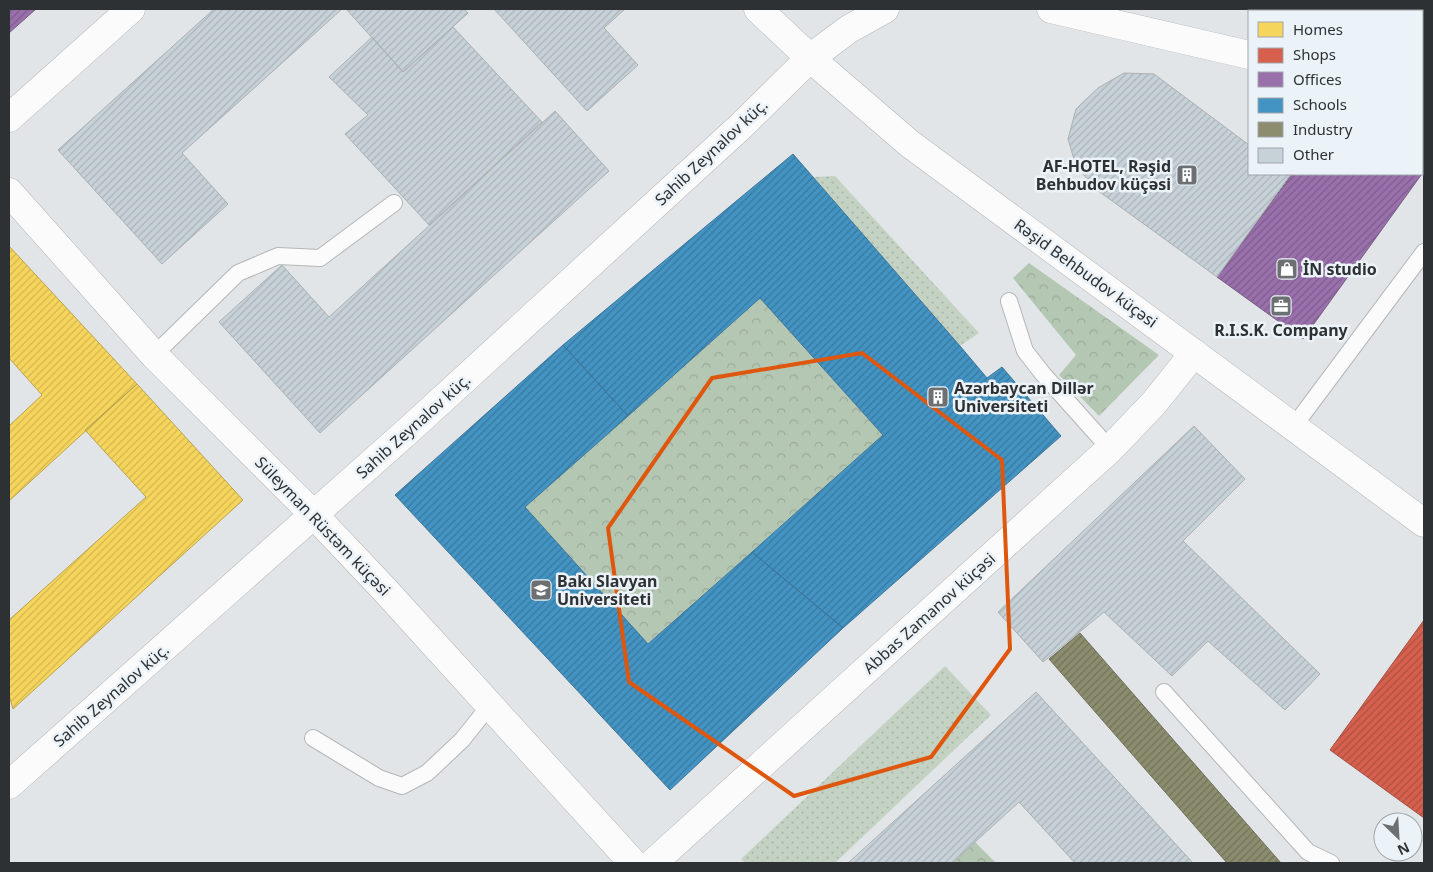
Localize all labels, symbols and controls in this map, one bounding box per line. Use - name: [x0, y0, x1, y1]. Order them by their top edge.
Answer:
- legend: [1248, 10, 1423, 175]
- text: Homes: [1293, 19, 1343, 39]
- text: Shops: [1293, 44, 1336, 64]
- text: Offices: [1293, 69, 1342, 89]
- street label: Sahib Zeynalov küç.: [650, 94, 772, 210]
- text: Schools: [1293, 94, 1347, 114]
- text: Industry: [1293, 119, 1353, 139]
- text: Other: [1293, 144, 1334, 164]
- place label: AF-HOTEL, Rəşid Behbudov küçəsi: [1036, 155, 1171, 195]
- building icon: AF-HOTEL, Rəşid Behbudov küçəsi: [1175, 163, 1199, 187]
- street label: Rəşid Behbudov küçəsi: [1010, 213, 1162, 333]
- shop icon: İN studio: [1275, 257, 1299, 281]
- place label: İN studio: [1303, 258, 1377, 280]
- office icon: R.I.S.K. Company: [1269, 294, 1293, 318]
- place label: R.I.S.K. Company: [1214, 319, 1349, 341]
- street label: Sahib Zeynalov küç.: [351, 369, 475, 483]
- place label: Azərbaycan Dillər Universiteti: [954, 377, 1094, 417]
- building icon: Azərbaycan Dillər Universiteti: [926, 385, 950, 409]
- street label: Süleyman Rüstəm küçəsi: [250, 451, 396, 601]
- street label: Abbas Zamanov küçəsi: [858, 548, 1000, 678]
- place label: Bakı Slavyan Universiteti: [557, 570, 658, 610]
- school or university icon: Bakı Slavyan Universiteti: [529, 578, 553, 602]
- street label: Sahib Zeynalov küç.: [48, 639, 174, 751]
- north arrow: [1373, 812, 1423, 862]
- text: N: [1395, 838, 1413, 860]

